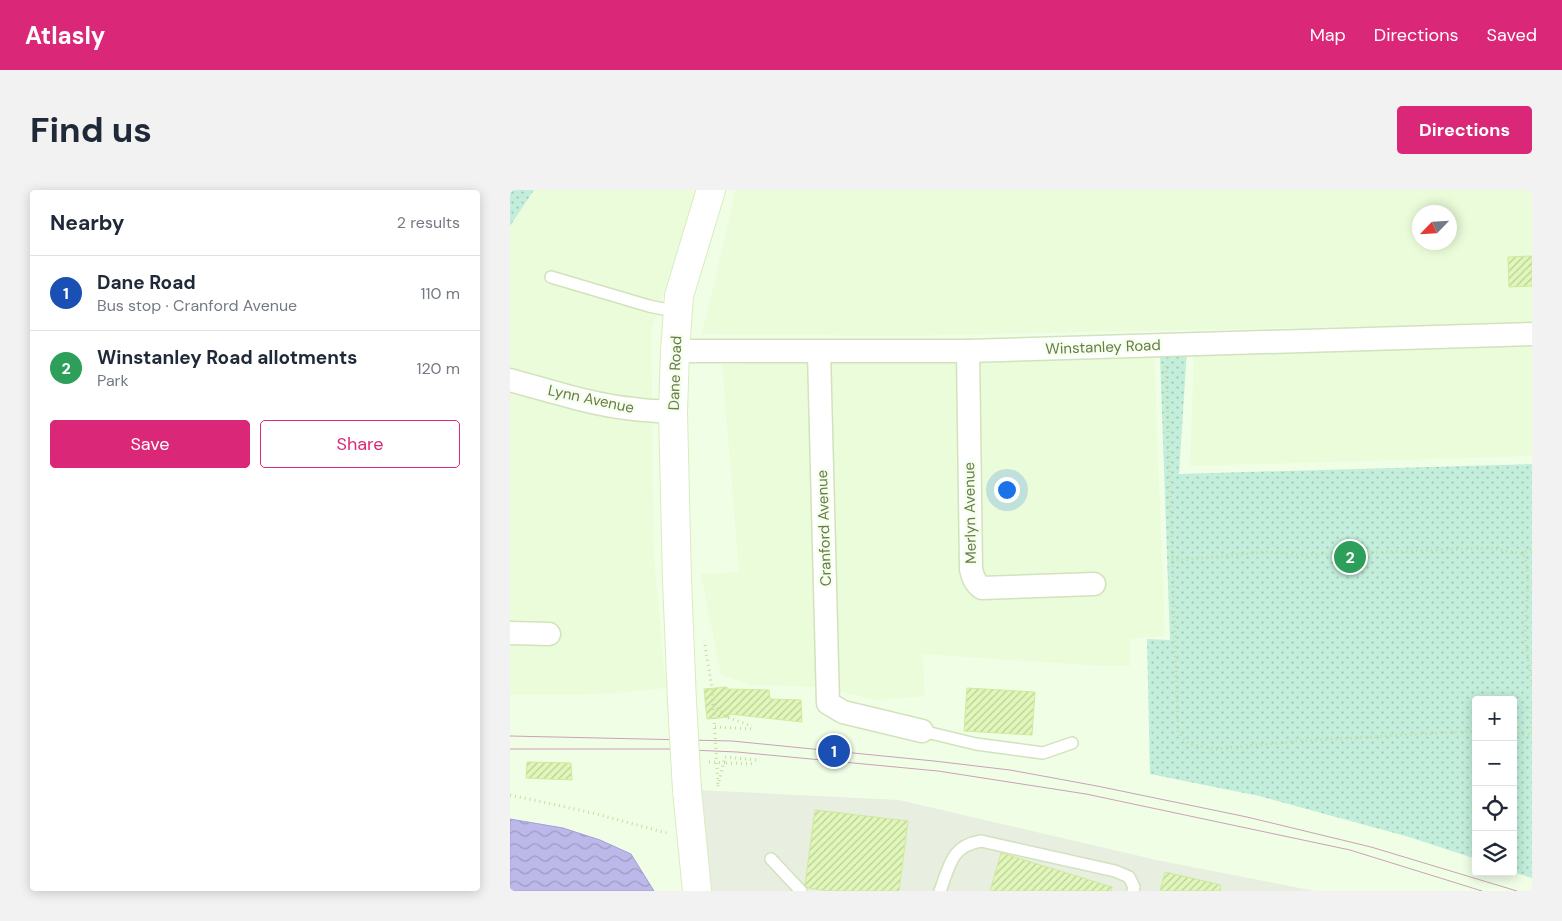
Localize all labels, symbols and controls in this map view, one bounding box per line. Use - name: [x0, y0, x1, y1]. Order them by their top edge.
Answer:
- text: Atlasly: [25, 20, 105, 51]
- text: Map: [1310, 23, 1346, 47]
- text: Directions: [1374, 23, 1459, 47]
- text: Saved: [1487, 23, 1537, 47]
- button: Directions: [1397, 106, 1532, 154]
- text: Find us: [30, 107, 152, 153]
- north arrow: [1412, 205, 1457, 250]
- text: Nearby: [50, 209, 124, 237]
- text: 2 results: [397, 212, 460, 233]
- text: Dane Road: [97, 270, 196, 295]
- text: 1: [63, 283, 69, 304]
- text: 110 m: [421, 283, 460, 304]
- text: Bus stop · Cranford Avenue: [97, 295, 297, 316]
- street label: Dane Road: [664, 335, 686, 411]
- street label: Winstanley Road: [1045, 335, 1161, 359]
- text: Winstanley Road allotments: [97, 345, 357, 370]
- text: 2: [61, 358, 71, 379]
- text: 120 m: [416, 358, 460, 379]
- text: Park: [97, 370, 129, 391]
- street label: Lynn Avenue: [546, 380, 636, 418]
- button: Save: [50, 420, 250, 468]
- button: Share: [260, 420, 460, 468]
- street label: Merlyn Avenue: [959, 462, 981, 564]
- street label: Cranford Avenue: [812, 469, 836, 587]
- your location: [994, 477, 1020, 503]
- pin: 2: [1334, 538, 1366, 576]
- map controls: [1472, 696, 1517, 876]
- button: +: [1472, 696, 1517, 741]
- pin: 1: [818, 732, 850, 770]
- button: −: [1472, 741, 1517, 786]
- button: locate: [1472, 786, 1517, 831]
- button: layers: [1472, 831, 1517, 876]

